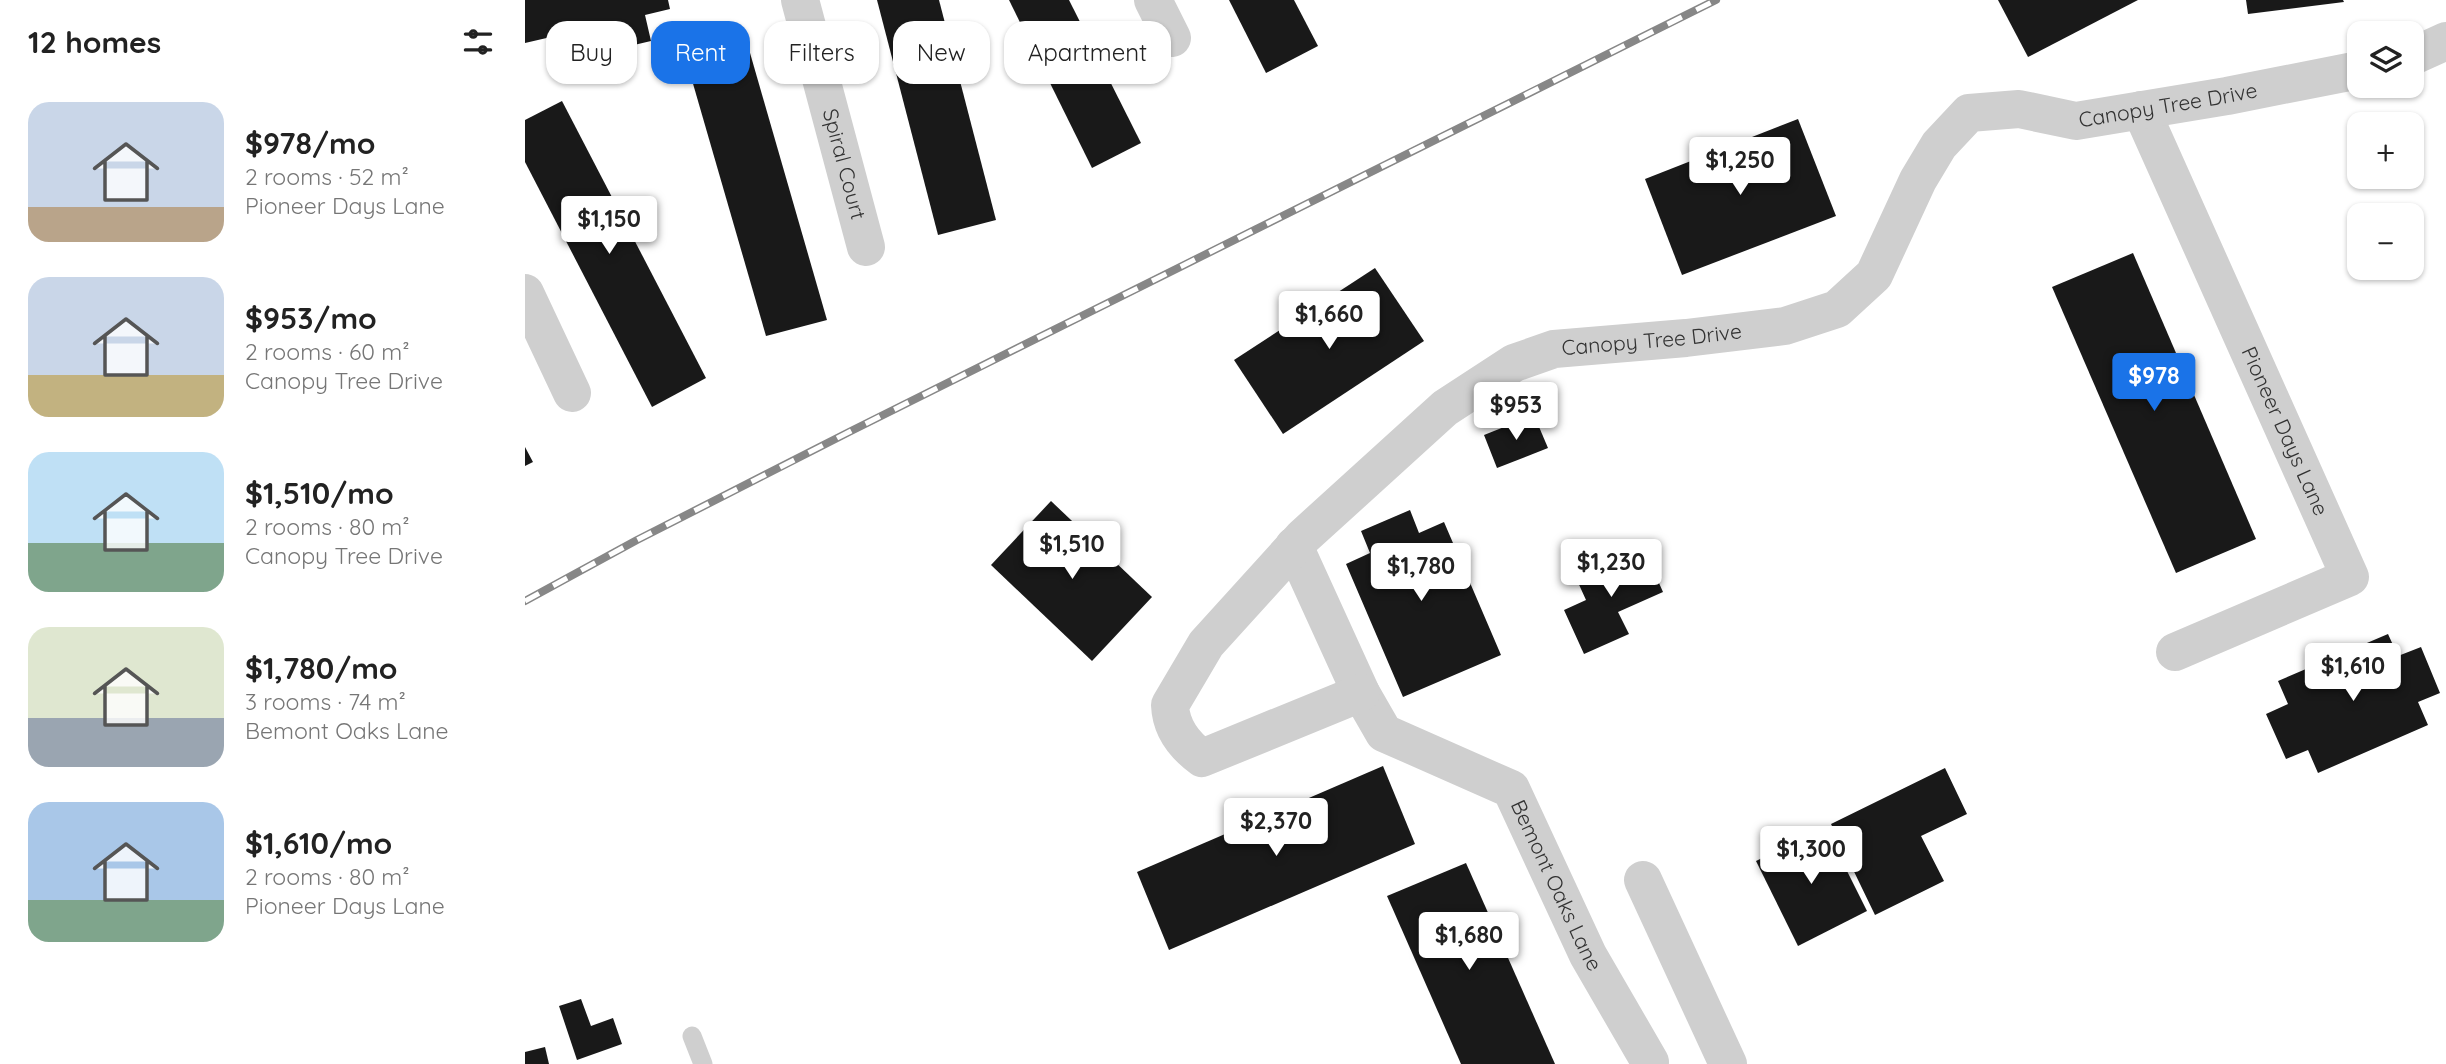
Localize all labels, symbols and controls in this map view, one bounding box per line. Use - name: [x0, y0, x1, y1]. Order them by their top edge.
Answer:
- chip: Buy: [546, 21, 637, 84]
- chip: Rent: [651, 21, 750, 84]
- chip: Filters: [764, 21, 879, 84]
- chip: New: [893, 21, 990, 84]
- chip: Apartment: [1004, 21, 1171, 84]
- map controls: [2347, 21, 2424, 280]
- button: layers: [2347, 21, 2424, 98]
- text: 12 homes: [28, 23, 161, 61]
- icon: filters: [459, 23, 497, 61]
- street label: Canopy Tree Drive: [2077, 76, 2259, 132]
- street label: Spiral Court: [818, 106, 872, 222]
- button: +: [2347, 112, 2424, 189]
- text: $978/mo: [245, 124, 375, 162]
- icon: home: [84, 130, 168, 214]
- pin: $1,250: [1683, 138, 1797, 197]
- text: $1,250: [1705, 145, 1775, 174]
- text: 2 rooms · 52 m²: [245, 162, 409, 191]
- text: Pioneer Days Lane: [245, 191, 445, 220]
- pin: $1,150: [552, 196, 666, 256]
- button: −: [2347, 203, 2424, 280]
- text: $1,150: [577, 204, 641, 233]
- pin: $1,660: [1272, 292, 1386, 351]
- text: $953/mo: [245, 299, 377, 337]
- text: $1,660: [1295, 299, 1363, 328]
- icon: home: [84, 305, 168, 389]
- street label: Canopy Tree Drive: [1561, 317, 1743, 360]
- text: 2 rooms · 60 m²: [245, 337, 410, 366]
- street label: Pioneer Days Lane: [2237, 342, 2335, 519]
- pin: $978: [2113, 354, 2195, 413]
- text: $978: [2128, 361, 2180, 390]
- text: Canopy Tree Drive: [245, 366, 443, 395]
- pin: $953: [1475, 382, 1557, 442]
- text: $953: [1490, 390, 1542, 419]
- text: $1,510/mo: [245, 474, 394, 512]
- icon: home: [84, 480, 168, 564]
- text: 2 rooms · 80 m²: [245, 512, 410, 541]
- pin: $1,510: [1015, 522, 1129, 581]
- text: $1,510: [1039, 529, 1105, 558]
- pin: $1,230: [1554, 540, 1668, 599]
- text: Canopy Tree Drive: [245, 541, 443, 570]
- pin: $1,780: [1364, 544, 1478, 603]
- text: $1,230: [1577, 547, 1645, 576]
- text: $1,780: [1387, 551, 1455, 580]
- pin: $1,610: [2296, 644, 2410, 703]
- text: $1,780/mo: [245, 649, 398, 687]
- text: $1,610: [2321, 651, 2385, 680]
- icon: home: [84, 655, 168, 739]
- text: 3 rooms · 74 m²: [245, 687, 406, 716]
- text: Bemont Oaks Lane: [245, 716, 448, 745]
- street label: Bemont Oaks Lane: [1506, 795, 1608, 975]
- pin: $2,370: [1219, 798, 1333, 858]
- text: $2,370: [1240, 806, 1312, 835]
- text: $1,610/mo: [245, 824, 392, 862]
- pin: $1,300: [1754, 826, 1868, 886]
- icon: home: [84, 830, 168, 914]
- text: $1,300: [1776, 834, 1846, 863]
- text: 2 rooms · 80 m²: [245, 862, 410, 891]
- text: Pioneer Days Lane: [245, 891, 445, 920]
- pin: $1,680: [1412, 912, 1526, 972]
- text: $1,680: [1435, 920, 1503, 949]

